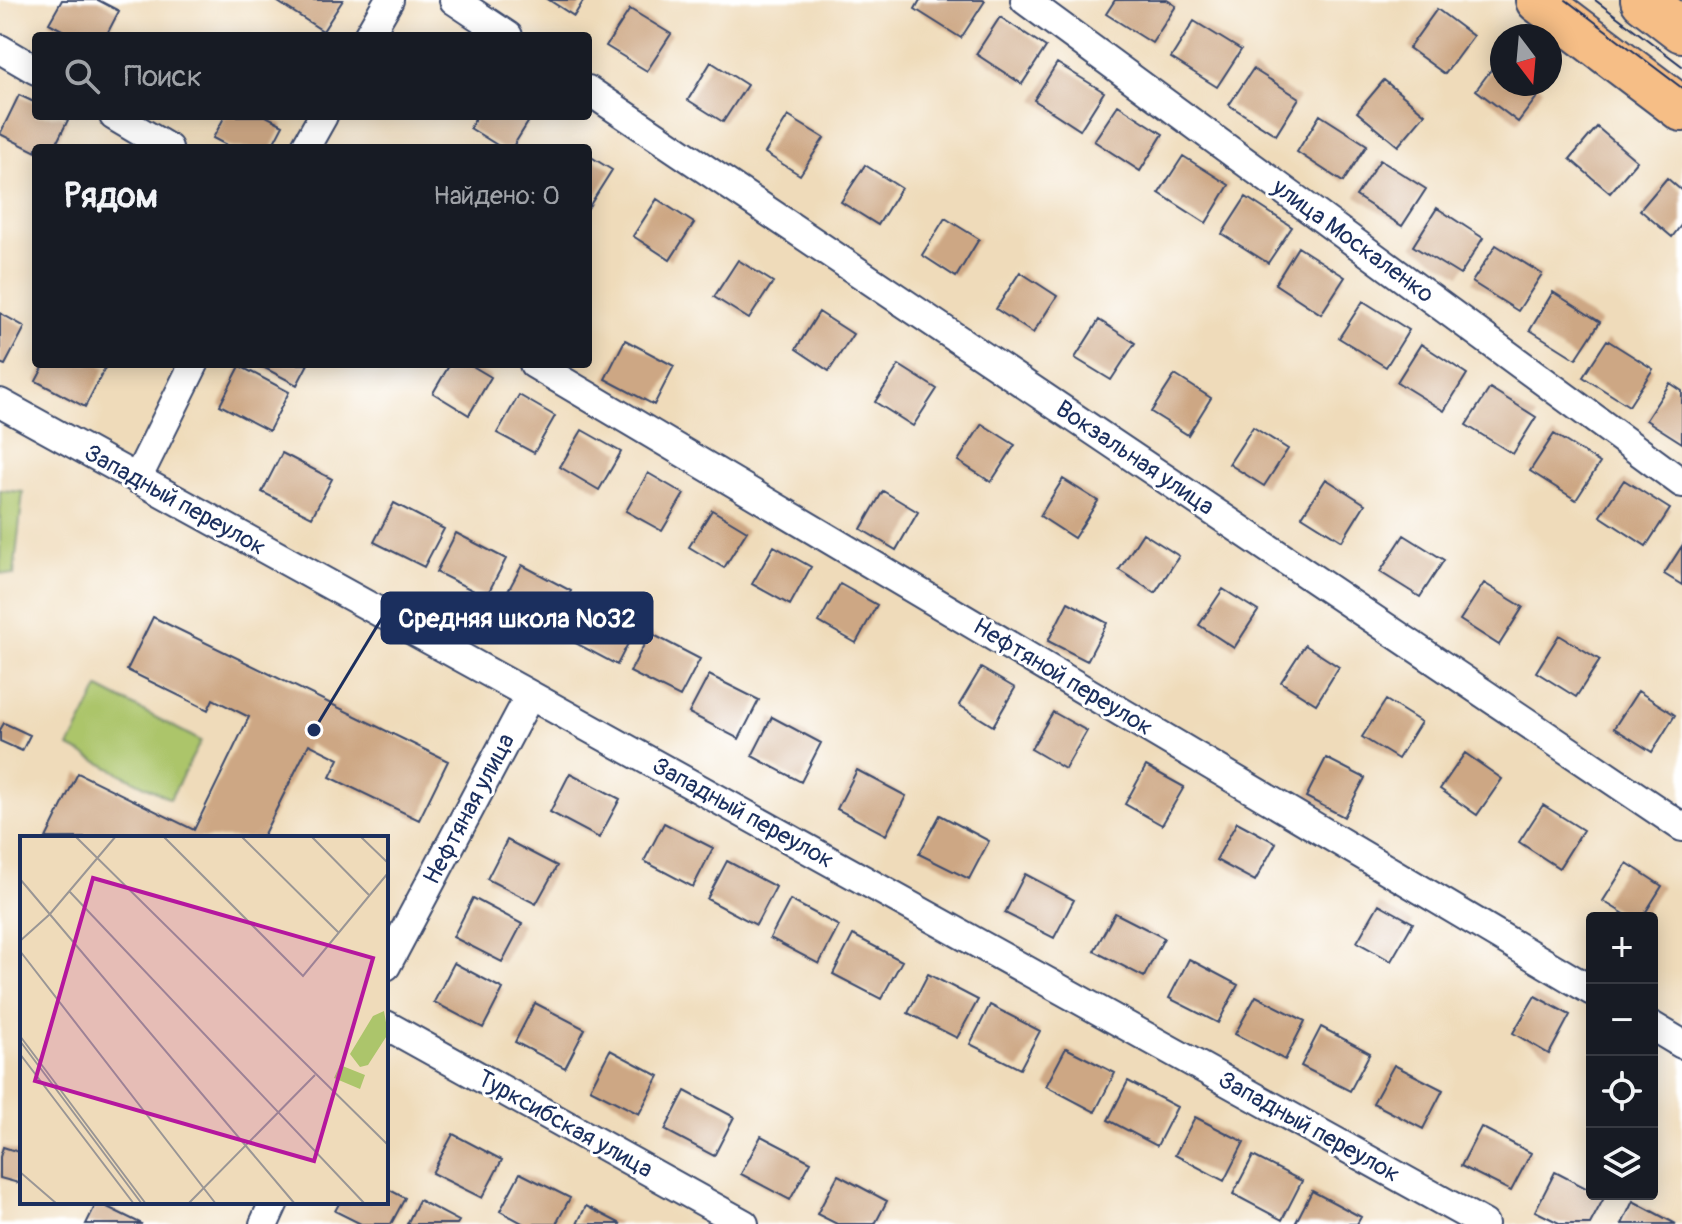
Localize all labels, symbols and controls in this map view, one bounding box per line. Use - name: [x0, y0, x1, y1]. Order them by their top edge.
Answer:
- north arrow: [1490, 24, 1562, 96]
- search box: [32, 32, 592, 120]
- icon: search: [60, 54, 104, 98]
- text: Поиск: [124, 58, 202, 95]
- street label: улица Москаленко: [1266, 172, 1440, 309]
- text: Рядом: [64, 175, 158, 218]
- text: Найдено: 0: [433, 180, 560, 212]
- street label: Вокзальная улица: [1050, 394, 1220, 522]
- street label: Западный переулок: [79, 438, 271, 562]
- callout: Средняя школа №32: [382, 593, 652, 643]
- text: Средняя школа №32: [398, 603, 636, 635]
- street label: Нефтяной переулок: [968, 612, 1158, 742]
- street label: Нефтяная улица: [417, 729, 521, 889]
- street label: Западный переулок: [647, 751, 839, 875]
- inset map: [20, 836, 388, 1204]
- map controls: [1586, 912, 1658, 1200]
- button: +: [1586, 912, 1658, 984]
- button: −: [1586, 984, 1658, 1056]
- button: locate: [1586, 1056, 1658, 1128]
- street label: Турксибская улица: [472, 1064, 658, 1184]
- street label: Западный переулок: [1213, 1065, 1405, 1189]
- button: layers: [1586, 1128, 1658, 1200]

